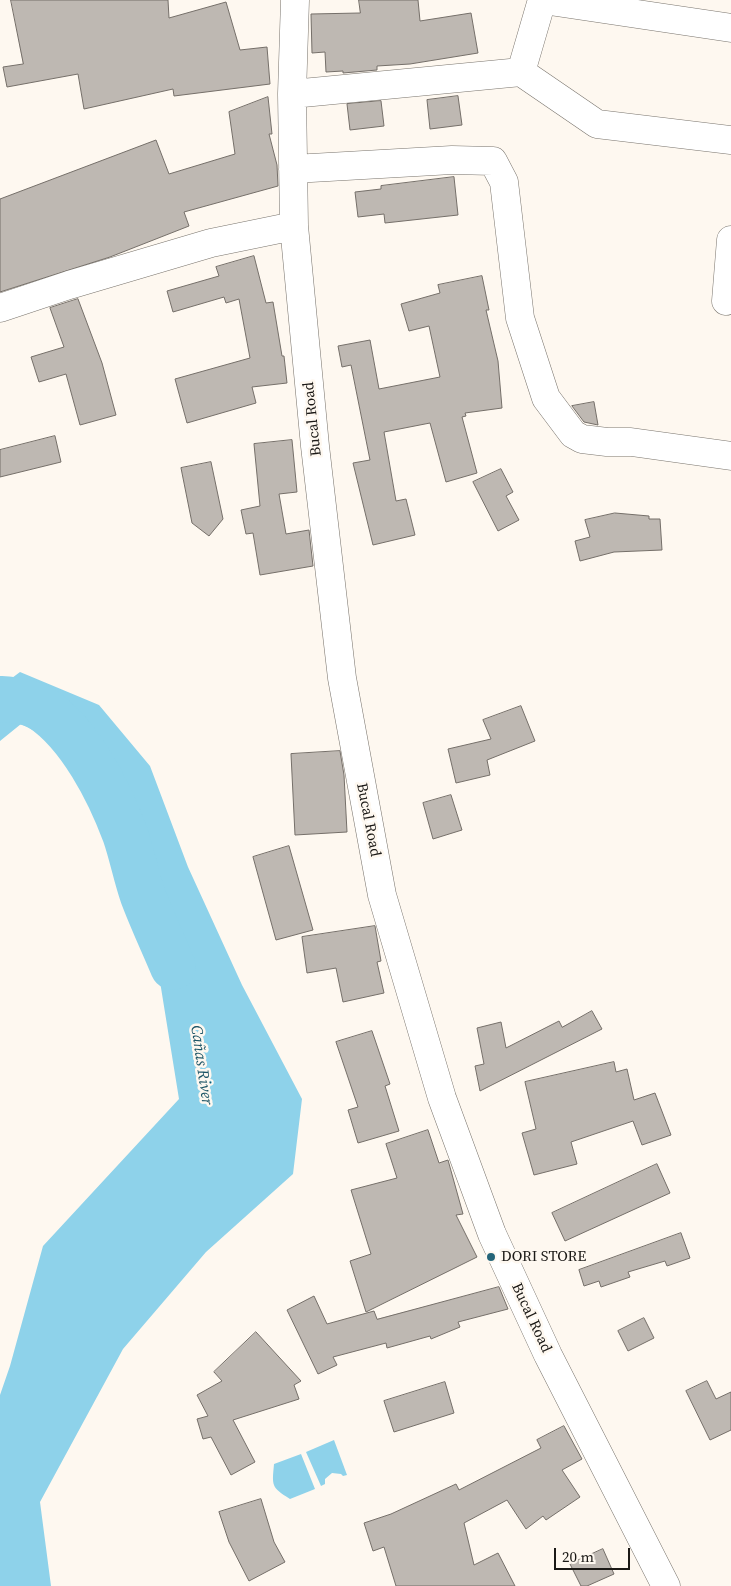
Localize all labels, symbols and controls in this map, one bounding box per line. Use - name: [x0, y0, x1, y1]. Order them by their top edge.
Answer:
- street label: Bucal Road: [300, 381, 326, 457]
- street label: Bucal Road: [352, 782, 384, 858]
- water label: Cañas River: [186, 1024, 216, 1106]
- place label: DORI STORE: [501, 1248, 586, 1266]
- marker: DORI STORE: [485, 1251, 497, 1263]
- street label: Bucal Road: [507, 1280, 555, 1356]
- scale bar: [556, 1538, 632, 1570]
- text: 20 m: [562, 1546, 594, 1567]

